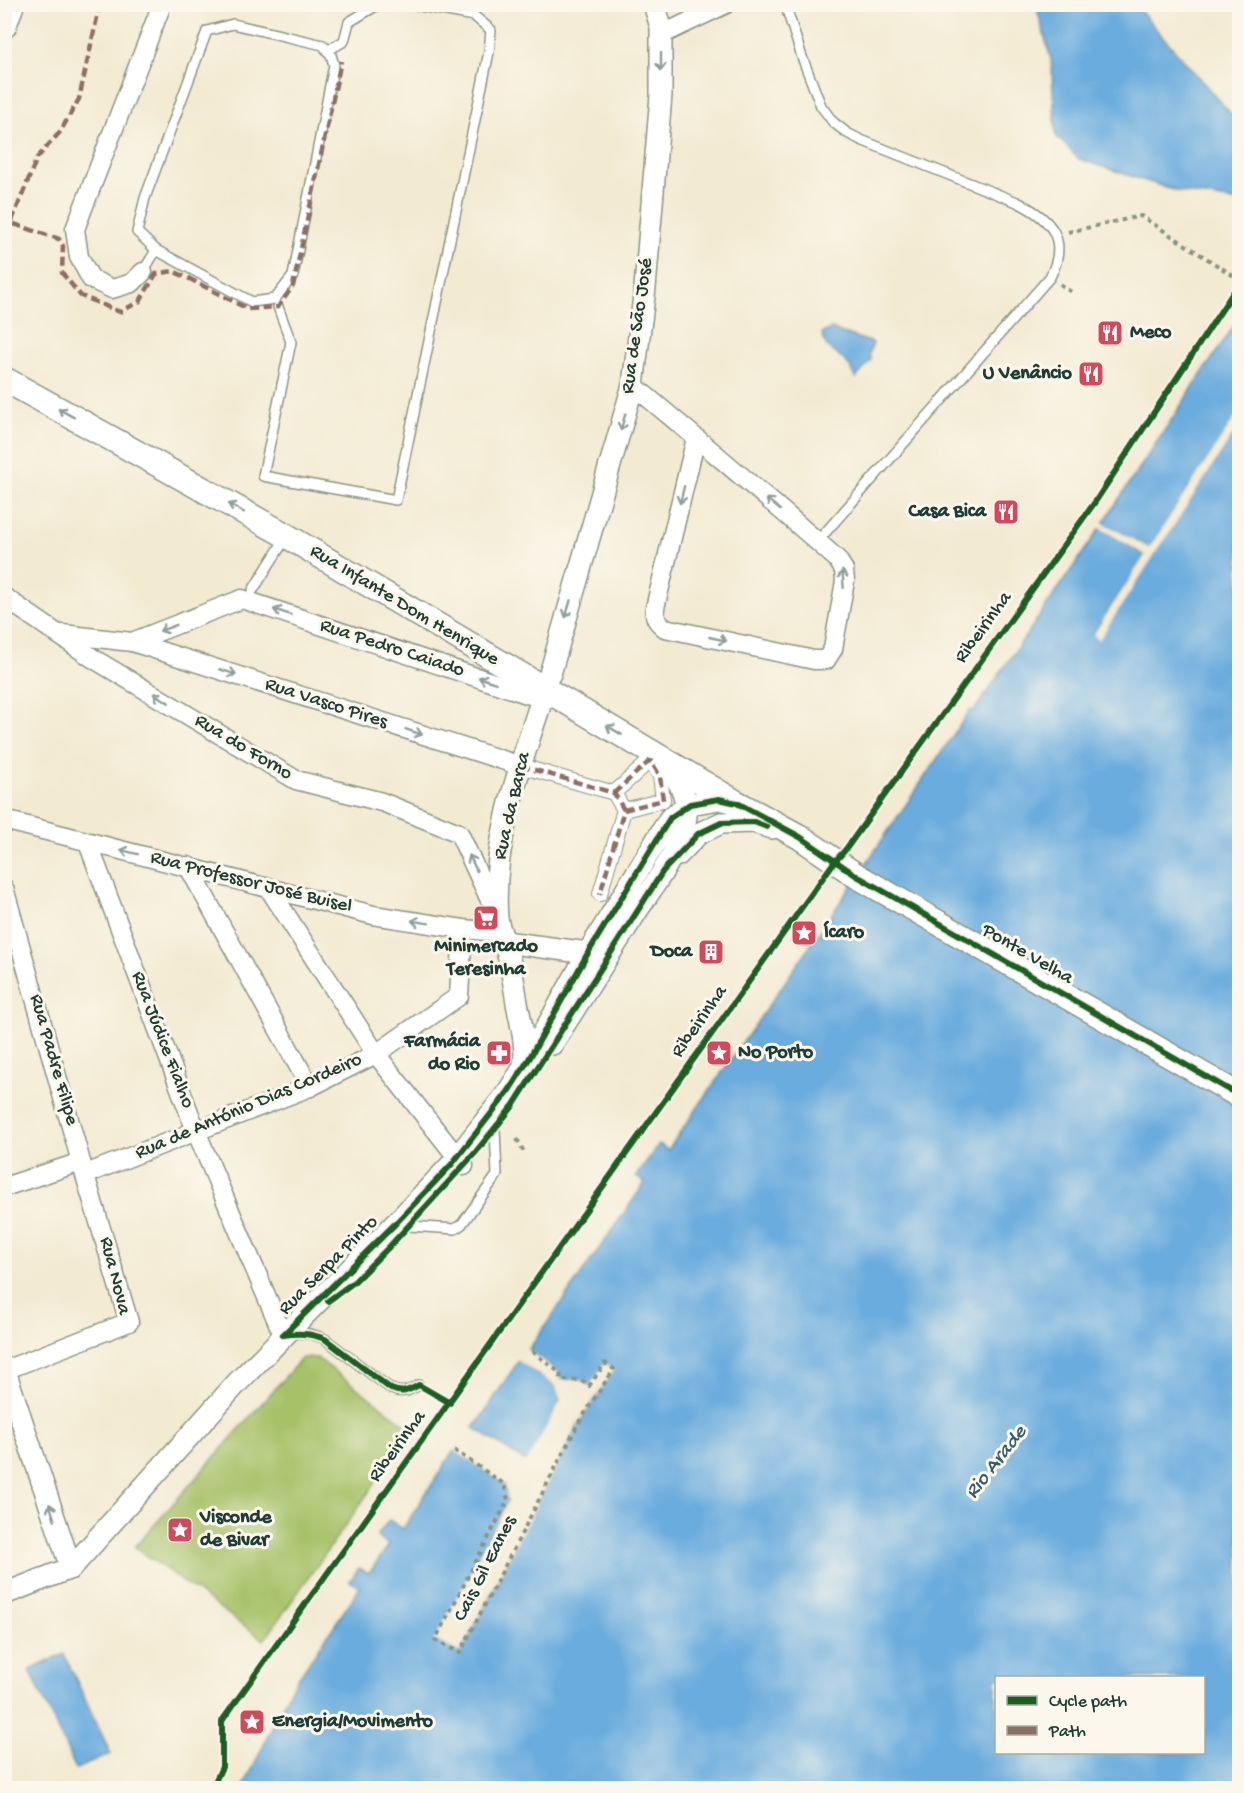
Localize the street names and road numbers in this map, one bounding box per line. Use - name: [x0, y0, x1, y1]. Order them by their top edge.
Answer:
- street label: Rua de São José: [617, 256, 659, 395]
- street label: Rua Infante Dom Henrique: [305, 540, 503, 672]
- street label: Ribeirinha: [950, 587, 1018, 668]
- street label: Rua Pedro Caiado: [317, 615, 467, 683]
- street label: Rua Vasco Pires: [262, 673, 391, 735]
- street label: Rua do Forno: [190, 710, 296, 786]
- street label: Rua da Barca: [489, 749, 537, 862]
- street label: Rua Professor José Buisel: [148, 847, 354, 919]
- street label: Ponte Velha: [976, 919, 1078, 991]
- street label: Rua Júdice Fialho: [125, 968, 199, 1112]
- street label: Ribeirinha: [667, 981, 734, 1063]
- street label: Rua Padre Filipe: [23, 992, 83, 1129]
- street label: Rua de António Dias Cordeiro: [132, 1049, 366, 1165]
- street label: Rua Serpa Pinto: [274, 1211, 384, 1321]
- street label: Rua Nova: [93, 1235, 135, 1318]
- street label: Ribeirinha: [364, 1406, 432, 1487]
- street label: Cais Gil Eanes: [450, 1512, 523, 1626]

